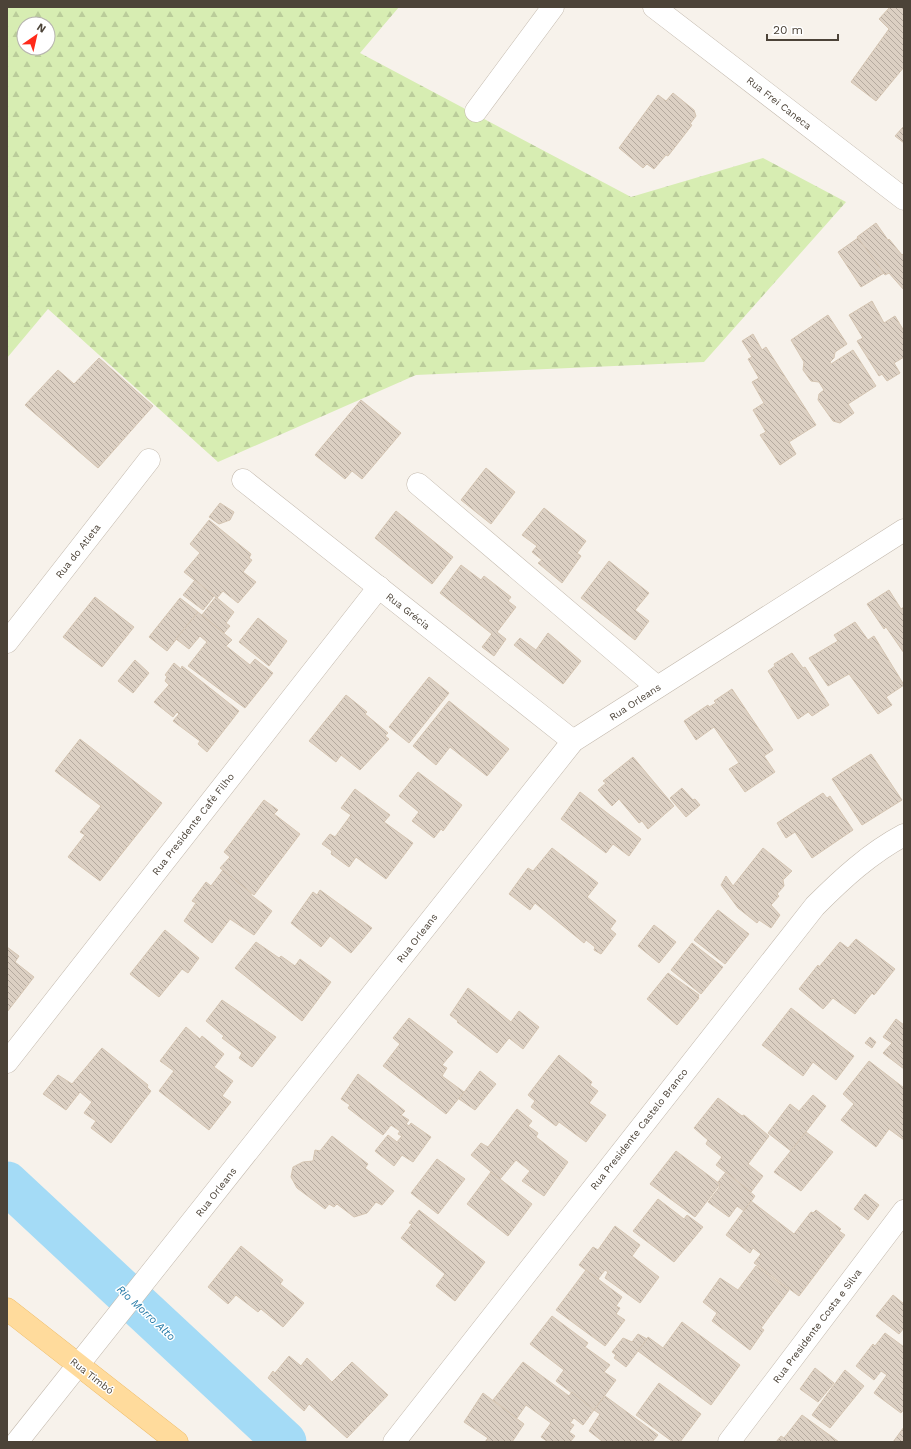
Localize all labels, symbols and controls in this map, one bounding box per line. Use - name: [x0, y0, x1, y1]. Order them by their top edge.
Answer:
- north arrow: [16, 16, 56, 56]
- scale bar: [767, 16, 838, 42]
- text: N: [34, 20, 48, 36]
- text: 20 m: [773, 23, 803, 37]
- street label: Rua Frei Caneca: [745, 74, 814, 132]
- street label: Rua do Atleta: [53, 521, 103, 580]
- street label: Rua Grécia: [384, 591, 432, 632]
- street label: Rua Orleans: [607, 681, 663, 723]
- street label: Rua Presidente Café Filho: [150, 771, 236, 877]
- street label: Rua Orleans: [394, 911, 440, 965]
- street label: Rua Presidente Castelo Branco: [588, 1066, 690, 1192]
- street label: Rua Orleans: [193, 1165, 239, 1219]
- street label: Rua Presidente Costa e Silva: [771, 1267, 864, 1385]
- water label: Rio Morro Alto: [114, 1283, 178, 1343]
- street label: Rua Timbó: [68, 1356, 116, 1396]

